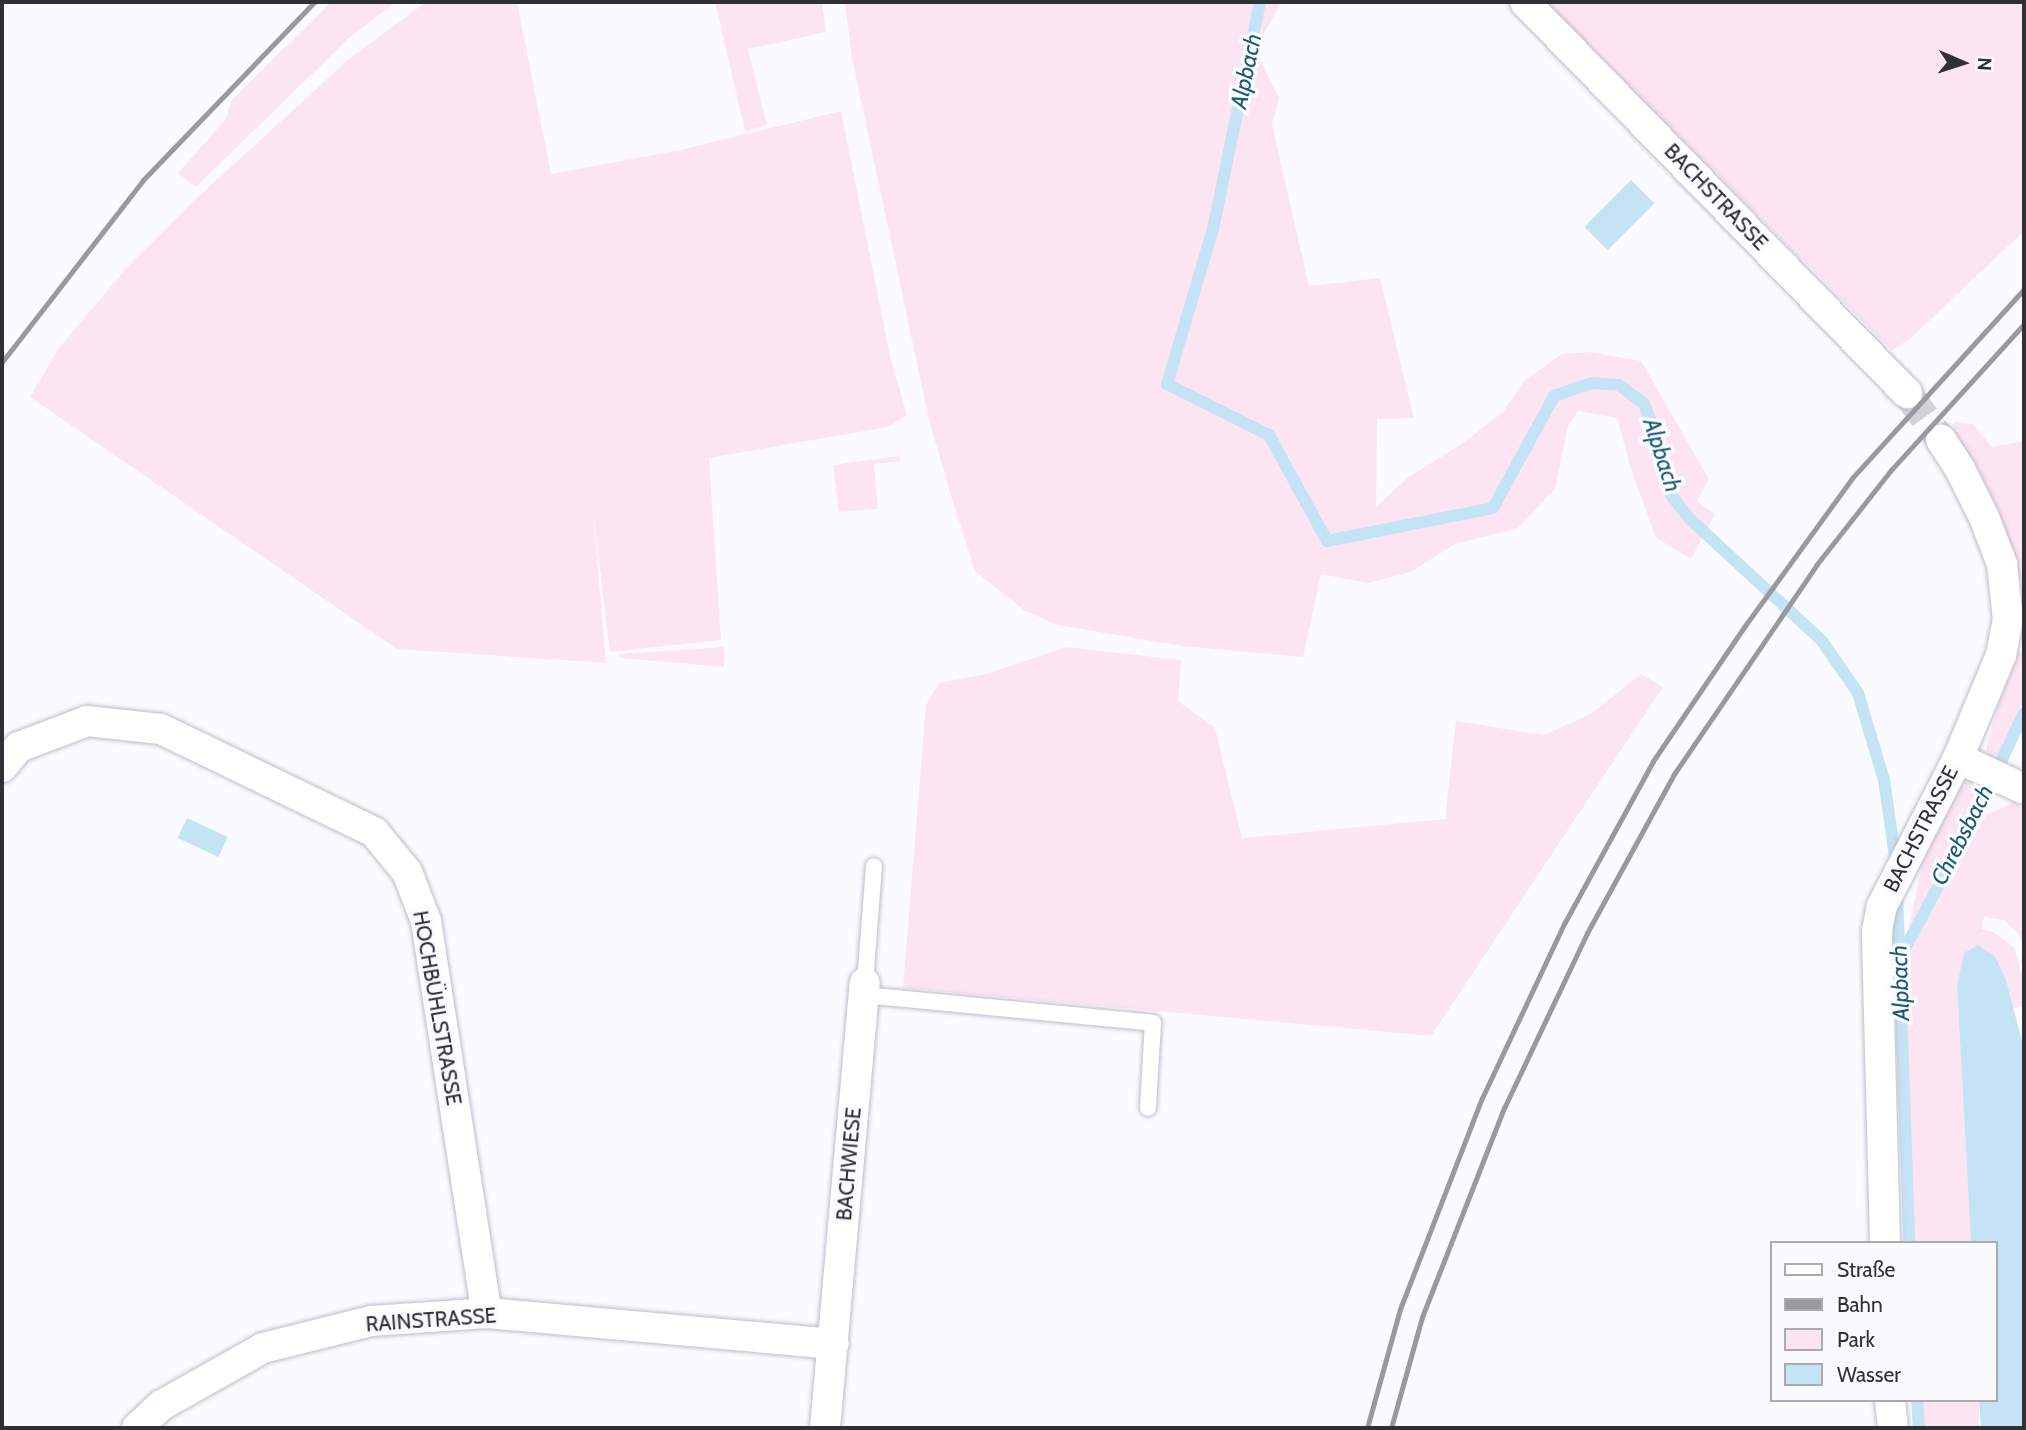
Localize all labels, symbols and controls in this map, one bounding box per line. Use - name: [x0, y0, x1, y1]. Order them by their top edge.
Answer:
- north arrow: [1928, 28, 1998, 98]
- water label: Alpbach: [1225, 31, 1267, 111]
- text: N: [1973, 57, 1996, 71]
- street label: BACHSTRASSE: [1659, 139, 1773, 255]
- water label: Alpbach: [1637, 415, 1687, 495]
- street label: BACHSTRASSE: [1878, 762, 1964, 896]
- water label: Chrebsbach: [1925, 780, 1999, 890]
- street label: HOCHBÜHLSTRASSE: [407, 909, 467, 1107]
- water label: Alpbach: [1885, 945, 1915, 1021]
- street label: BACHWIESE: [831, 1106, 867, 1222]
- legend: [1770, 1241, 1998, 1402]
- text: Straße: [1837, 1257, 1895, 1282]
- text: Bahn: [1837, 1292, 1883, 1317]
- street label: RAINSTRASSE: [365, 1303, 497, 1337]
- text: Park: [1837, 1327, 1875, 1352]
- text: Wasser: [1837, 1362, 1901, 1387]

